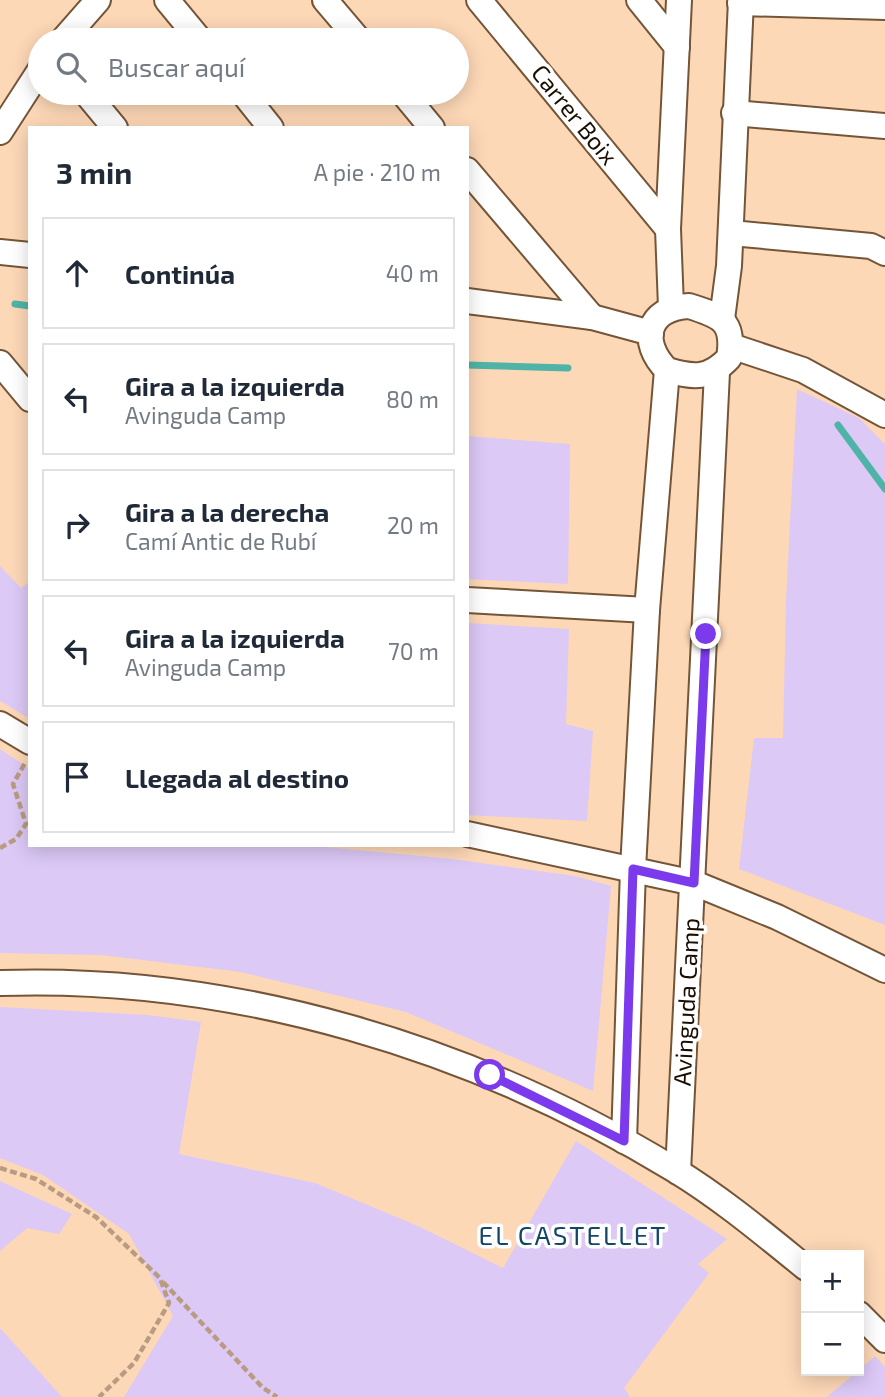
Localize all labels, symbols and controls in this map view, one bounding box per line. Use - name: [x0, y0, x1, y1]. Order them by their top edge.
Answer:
- search box: [28, 28, 469, 105]
- icon: search: [52, 48, 90, 86]
- text: Buscar aquí: [108, 51, 245, 82]
- street label: Carrer Boix: [526, 58, 624, 170]
- text: 3 min: [56, 154, 132, 190]
- text: A pie · 210 m: [314, 158, 441, 186]
- icon: ahead: [58, 254, 96, 292]
- text: Continúa: [125, 258, 235, 289]
- text: 40 m: [386, 259, 439, 287]
- text: Gira a la izquierda: [125, 370, 345, 401]
- icon: left: [58, 380, 96, 418]
- text: 80 m: [386, 385, 439, 413]
- text: Avinguda Camp: [125, 401, 286, 429]
- text: Gira a la derecha: [125, 496, 329, 527]
- icon: right: [58, 506, 96, 544]
- text: 20 m: [387, 511, 439, 539]
- text: Camí Antic de Rubí: [125, 527, 317, 555]
- route end: [690, 618, 721, 649]
- text: Gira a la izquierda: [125, 622, 345, 653]
- icon: left: [58, 632, 96, 670]
- text: 70 m: [388, 637, 439, 665]
- text: Avinguda Camp: [125, 653, 286, 681]
- icon: arrive: [58, 758, 96, 796]
- text: Llegada al destino: [125, 762, 349, 793]
- street label: Avinguda Camp: [667, 917, 704, 1087]
- route start: [474, 1059, 505, 1090]
- district label: EL CASTELLET: [479, 1219, 667, 1250]
- map controls: [801, 1250, 864, 1376]
- button: +: [801, 1250, 864, 1313]
- button: −: [801, 1313, 864, 1376]

